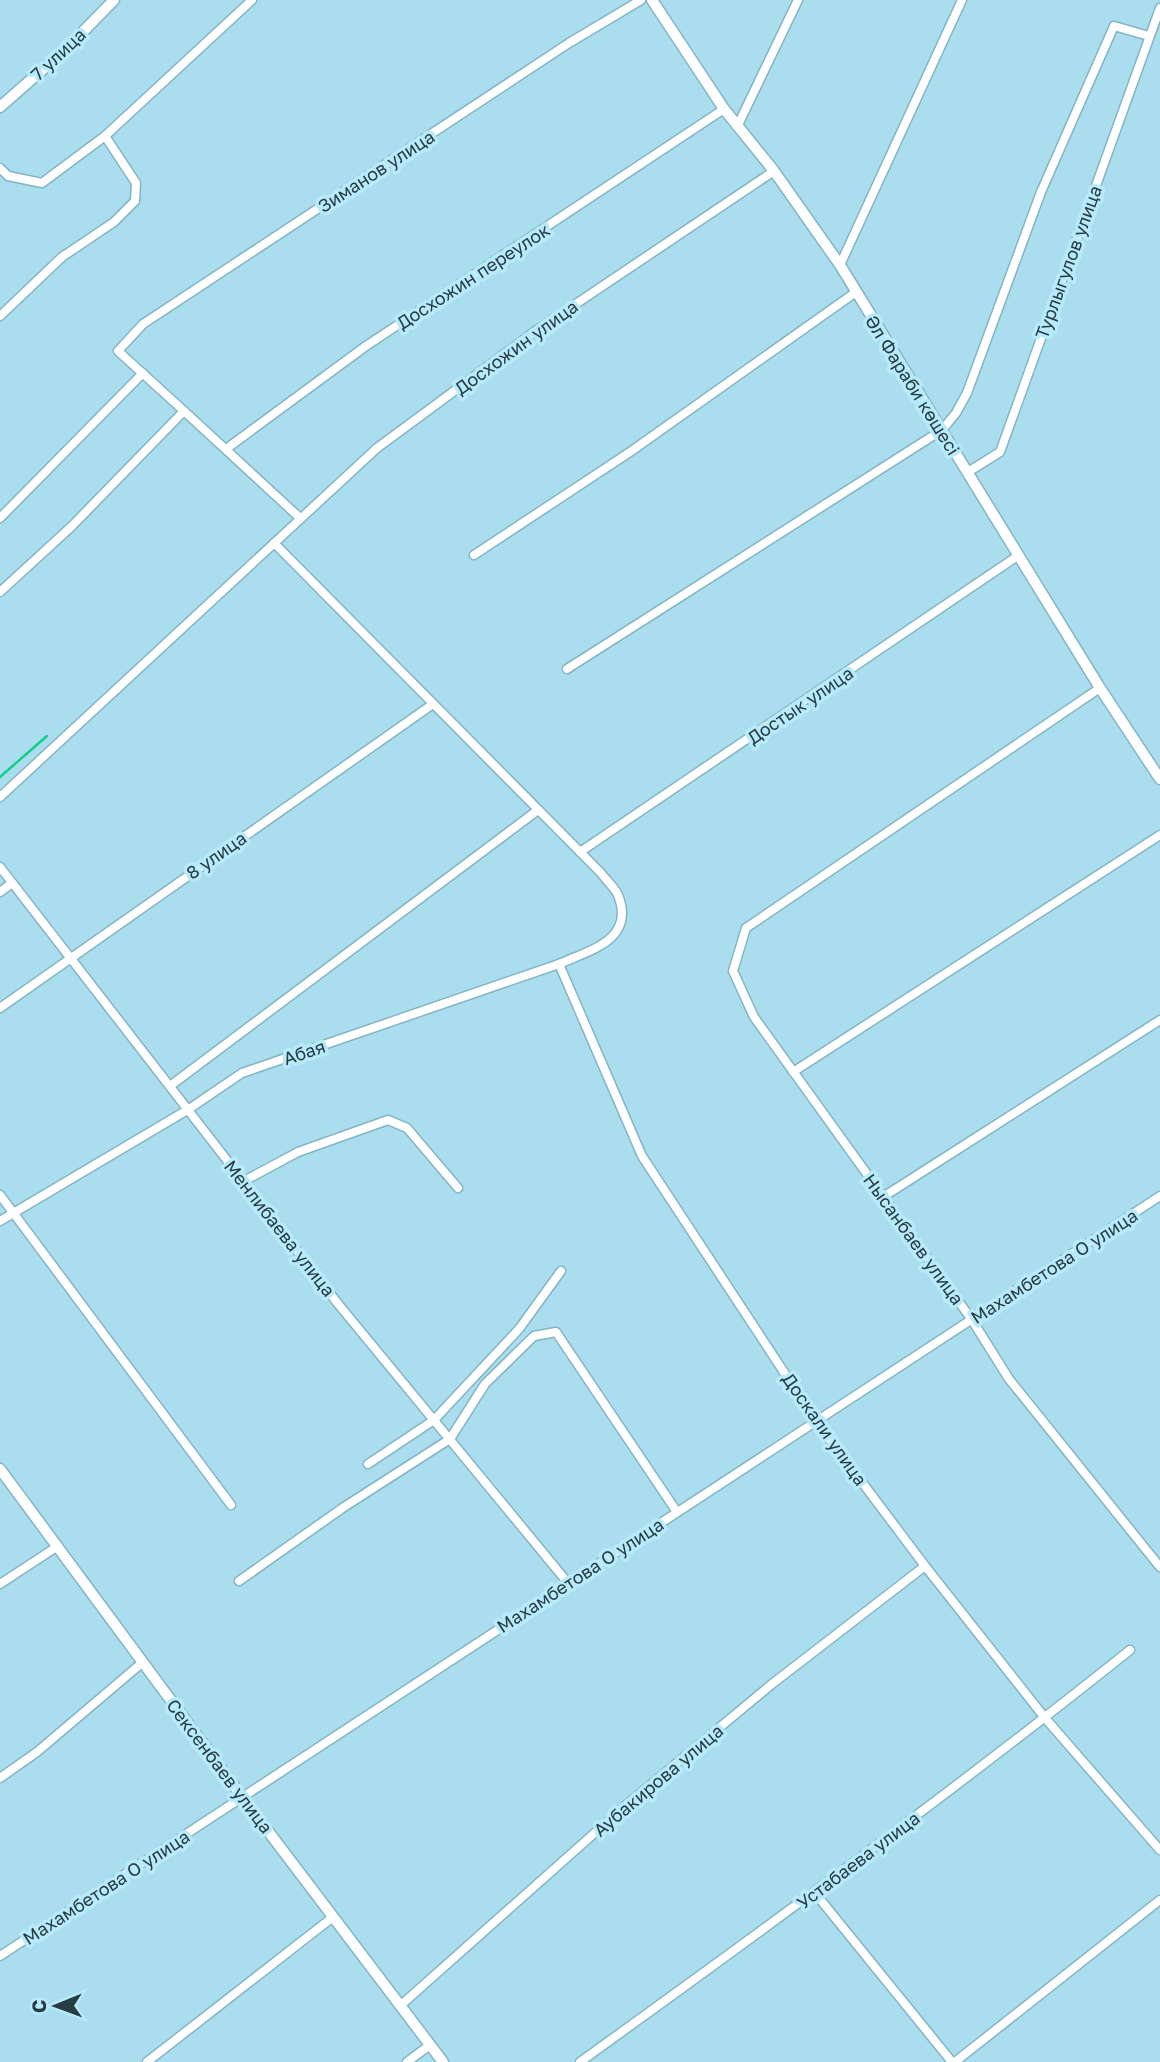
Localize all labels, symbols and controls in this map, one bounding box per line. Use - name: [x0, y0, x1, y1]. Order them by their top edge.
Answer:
- street label: 7 улица: [26, 23, 90, 85]
- street label: Зиманов улица: [313, 125, 439, 217]
- street label: Турлыгулов улица: [1030, 182, 1106, 342]
- street label: Досхожин переулок: [392, 218, 554, 334]
- street label: Досхожин улица: [450, 295, 582, 399]
- street label: Әл Фараби көшесі: [861, 311, 965, 459]
- street label: Достык улица: [743, 661, 857, 749]
- street label: 8 улица: [182, 826, 250, 884]
- street label: Абая: [280, 1035, 328, 1069]
- street label: Менлибаева улица: [220, 1155, 340, 1301]
- street label: Нысанбаев улица: [859, 1169, 969, 1309]
- street label: Махамбетова О улица: [967, 1204, 1141, 1328]
- street label: Доскали улица: [778, 1368, 872, 1490]
- street label: Махамбетова О улица: [493, 1513, 667, 1637]
- street label: Сексенбаев улица: [162, 1694, 278, 1838]
- street label: Аубакирова улица: [589, 1719, 727, 1841]
- street label: Устабаева улица: [792, 1807, 924, 1913]
- street label: Махамбетова О улица: [19, 1825, 193, 1949]
- north arrow: [21, 1971, 91, 2041]
- text: С: [27, 1999, 50, 2013]

